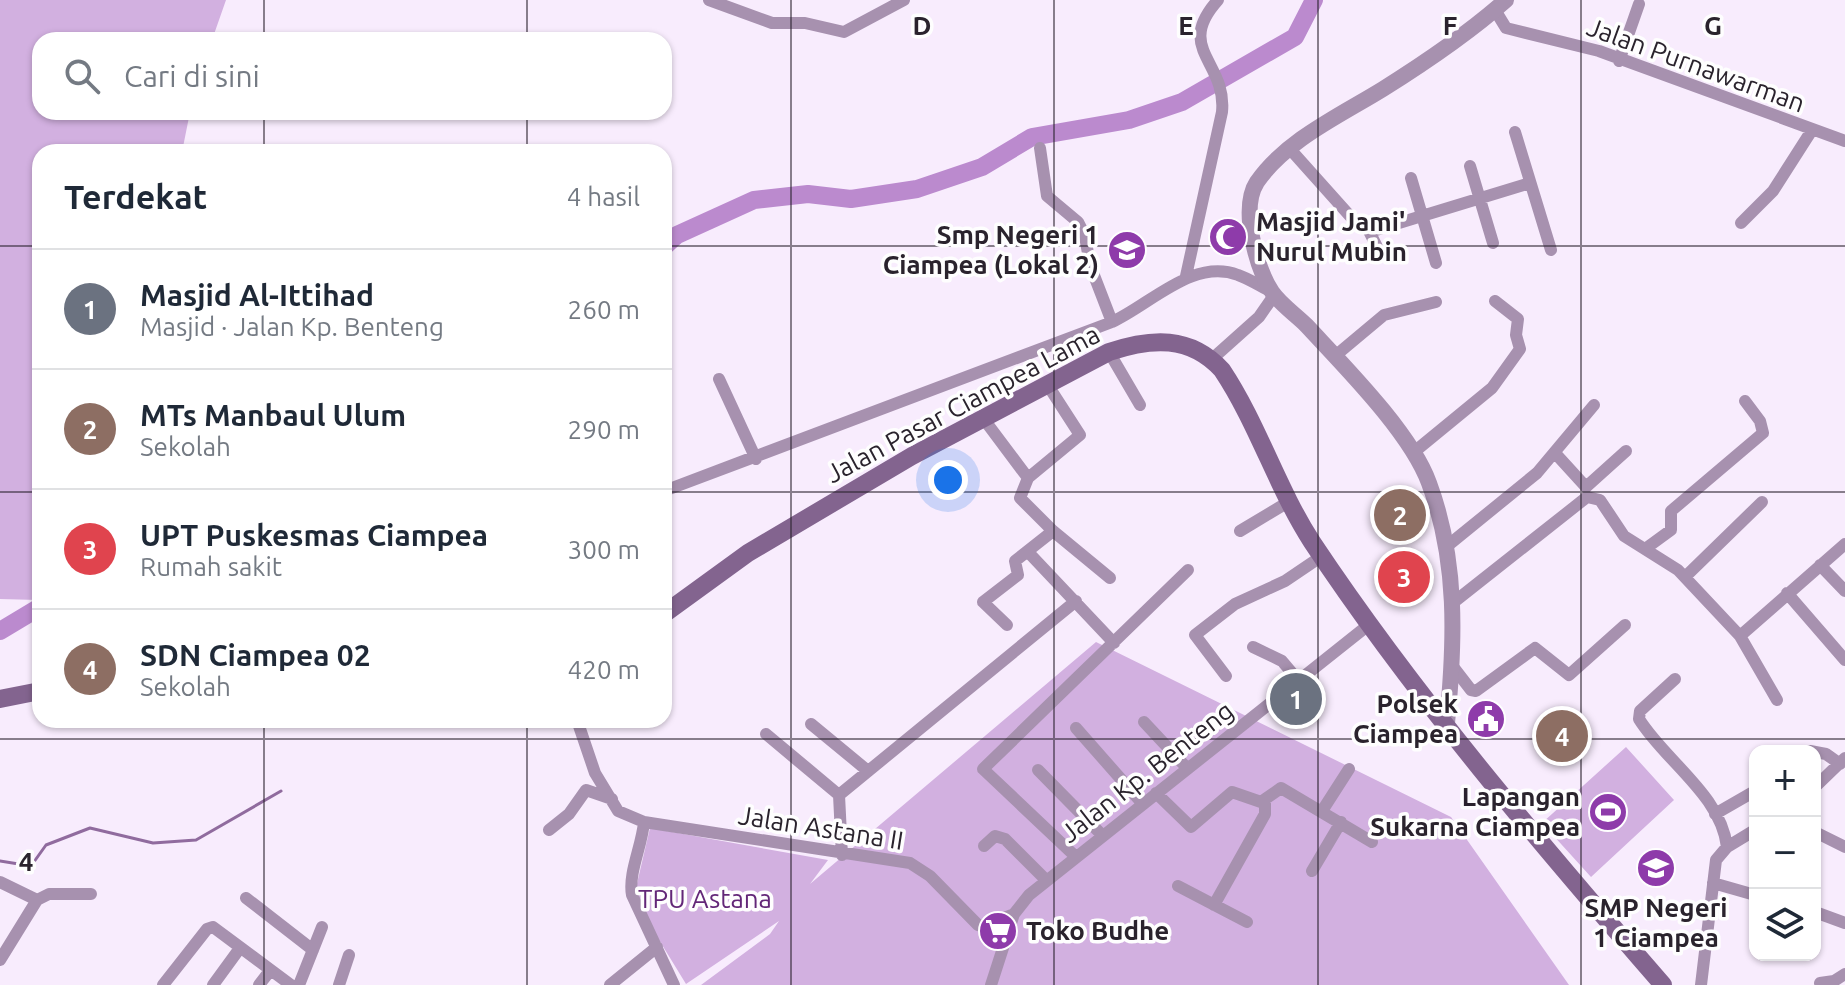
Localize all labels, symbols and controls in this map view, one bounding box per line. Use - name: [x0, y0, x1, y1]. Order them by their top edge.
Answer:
- text: D: [913, 11, 931, 40]
- text: E: [1178, 11, 1194, 40]
- text: F: [1443, 11, 1457, 40]
- text: G: [1704, 11, 1722, 40]
- street label: Jalan Purnawarman: [1583, 12, 1809, 117]
- search box: [32, 32, 672, 120]
- icon: search: [60, 54, 104, 98]
- text: Cari di sini: [124, 59, 260, 93]
- text: Terdekat: [64, 177, 207, 215]
- text: 4 hasil: [567, 182, 640, 211]
- place label: Masjid Jami' Nurul Mubin: [1256, 207, 1407, 266]
- mosque icon: Masjid Jami' Nurul Mubin: [1207, 216, 1249, 258]
- place label: Smp Negeri 1 Ciampea (Lokal 2): [883, 220, 1099, 279]
- school or university icon: Smp Negeri 1 Ciampea (Lokal 2): [1106, 229, 1148, 271]
- text: Masjid Al-Ittihad: [140, 278, 374, 312]
- text: 1: [83, 295, 97, 324]
- text: 260 m: [568, 295, 640, 324]
- text: Masjid · Jalan Kp. Benteng: [140, 312, 444, 341]
- street label: Jalan Pasar Ciampea Lama: [821, 319, 1105, 488]
- text: MTs Manbaul Ulum: [140, 398, 406, 432]
- text: 2: [83, 415, 97, 444]
- text: 290 m: [568, 415, 640, 444]
- text: Sekolah: [140, 432, 231, 461]
- your location: [928, 460, 968, 500]
- pin: 2: [1374, 485, 1426, 545]
- text: UPT Puskesmas Ciampea: [140, 518, 488, 552]
- text: 3: [83, 535, 97, 564]
- text: 300 m: [568, 535, 640, 564]
- pin: 3: [1378, 547, 1430, 607]
- text: Rumah sakit: [140, 552, 282, 581]
- text: SDN Ciampea 02: [140, 638, 371, 672]
- text: 4: [83, 655, 97, 684]
- text: 420 m: [568, 655, 640, 684]
- pin: 1: [1270, 669, 1322, 729]
- text: Sekolah: [140, 672, 231, 701]
- place label: Polsek Ciampea: [1353, 689, 1458, 748]
- street label: Jalan Kp. Benteng: [1055, 695, 1239, 848]
- public building icon: Polsek Ciampea: [1465, 698, 1507, 740]
- pin: 4: [1536, 706, 1588, 766]
- map controls: [1749, 745, 1821, 961]
- button: +: [1749, 745, 1821, 817]
- place label: Lapangan Sukarna Ciampea: [1370, 782, 1580, 841]
- sports icon: Lapangan Sukarna Ciampea: [1587, 791, 1629, 833]
- street label: Jalan Astana II: [736, 800, 906, 855]
- button: −: [1749, 817, 1821, 889]
- text: 4: [19, 847, 33, 876]
- school or university icon: SMP Negeri 1 Ciampea: [1635, 847, 1677, 889]
- park label: TPU Astana: [638, 884, 772, 913]
- button: layers: [1749, 889, 1821, 961]
- place label: SMP Negeri 1 Ciampea: [1584, 893, 1728, 952]
- supermarket icon: Toko Budhe: [977, 910, 1019, 952]
- place label: Toko Budhe: [1026, 916, 1169, 945]

